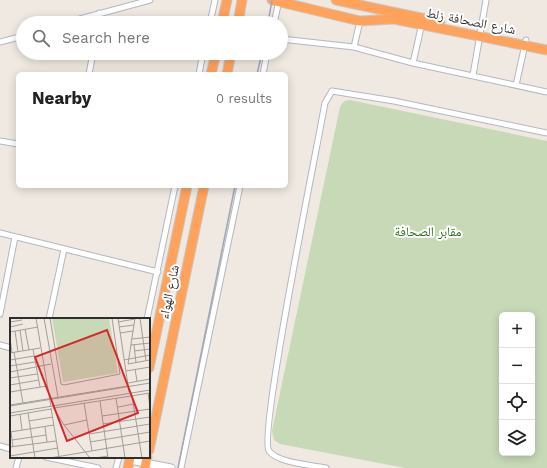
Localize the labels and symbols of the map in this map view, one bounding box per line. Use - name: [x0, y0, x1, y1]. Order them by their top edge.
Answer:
- street label: شارع الصحافة زلط: [425, 5, 517, 39]
- park label: مقابر الصحافة: [395, 224, 461, 240]
- street label: شارع الهواء: [156, 264, 184, 321]
- inset map: [10, 318, 150, 458]

